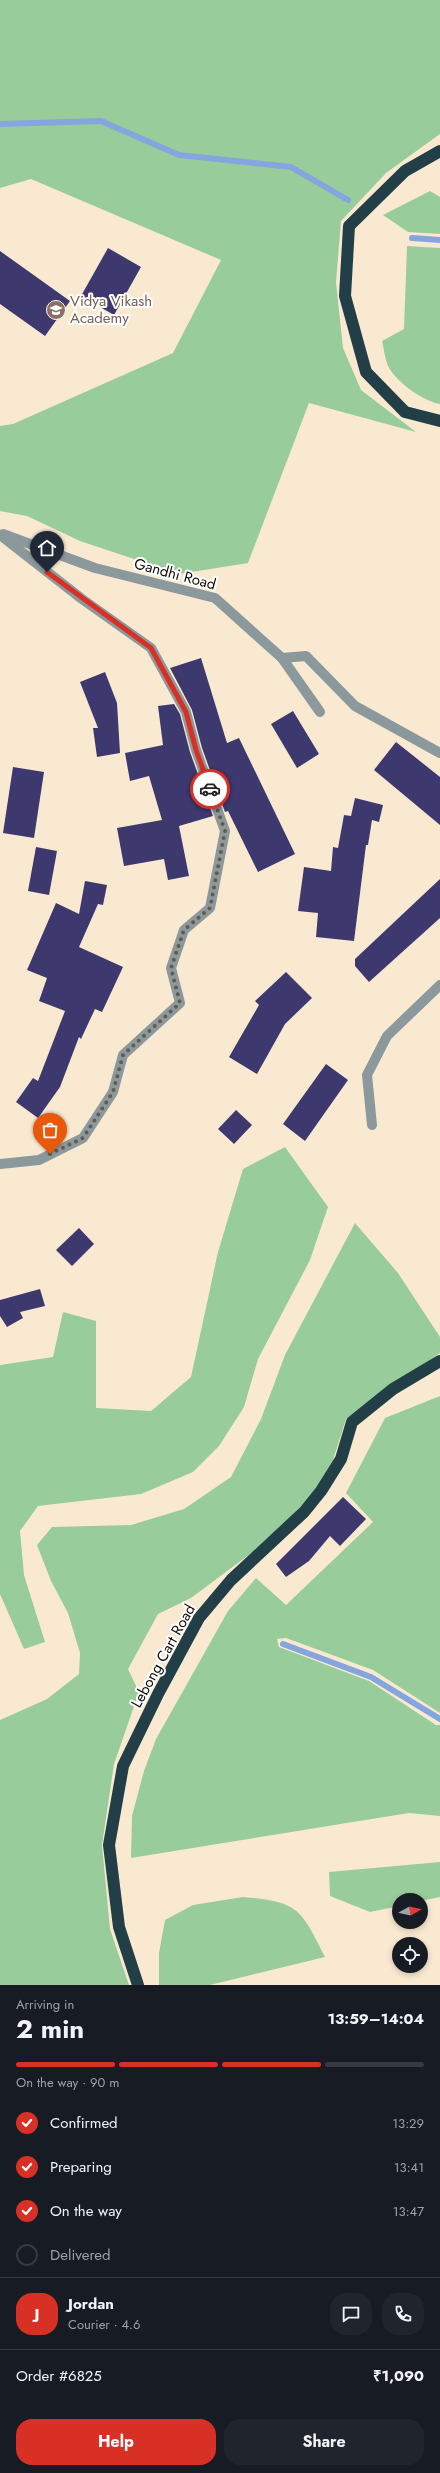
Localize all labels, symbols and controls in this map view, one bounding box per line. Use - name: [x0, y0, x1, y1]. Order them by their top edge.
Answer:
- place label: Vidya Vikash Academy: [70, 290, 152, 329]
- school or university icon: Vidya Vikash Academy: [45, 299, 67, 321]
- pin: [30, 531, 64, 572]
- icon: home: [36, 537, 58, 559]
- street label: Gandhi Road: [132, 553, 218, 595]
- courier: [190, 769, 230, 809]
- icon: car: [199, 778, 221, 800]
- pin: [33, 1113, 67, 1154]
- icon: bag: [39, 1119, 61, 1141]
- street label: Lebong Cart Road: [125, 1600, 201, 1712]
- north arrow: [392, 1893, 428, 1929]
- map controls: [392, 1893, 428, 1973]
- button: locate: [392, 1937, 428, 1973]
- text: Arriving in: [16, 1995, 74, 2014]
- text: 13:59–14:04: [327, 2008, 424, 2030]
- text: 2 min: [16, 2010, 84, 2048]
- text: On the way · 90 m: [16, 2073, 119, 2092]
- icon: check: [16, 2112, 38, 2134]
- text: Confirmed: [50, 2112, 118, 2134]
- text: 13:29: [392, 2114, 424, 2133]
- icon: check: [16, 2156, 38, 2178]
- text: Preparing: [50, 2156, 112, 2178]
- text: 13:41: [394, 2158, 424, 2177]
- icon: check: [16, 2200, 38, 2222]
- text: On the way: [50, 2200, 122, 2222]
- text: 13:47: [393, 2202, 424, 2221]
- text: Delivered: [50, 2244, 111, 2266]
- text: Jordan: [68, 2293, 114, 2315]
- button: chat: [330, 2293, 372, 2335]
- button: phone: [382, 2293, 424, 2335]
- text: J: [35, 2303, 39, 2325]
- text: Courier · 4.6: [68, 2315, 141, 2334]
- text: Order #6825: [16, 2365, 102, 2387]
- text: ₹1,090: [373, 2365, 424, 2387]
- button: Help: [16, 2419, 216, 2465]
- button: Share: [224, 2419, 424, 2465]

